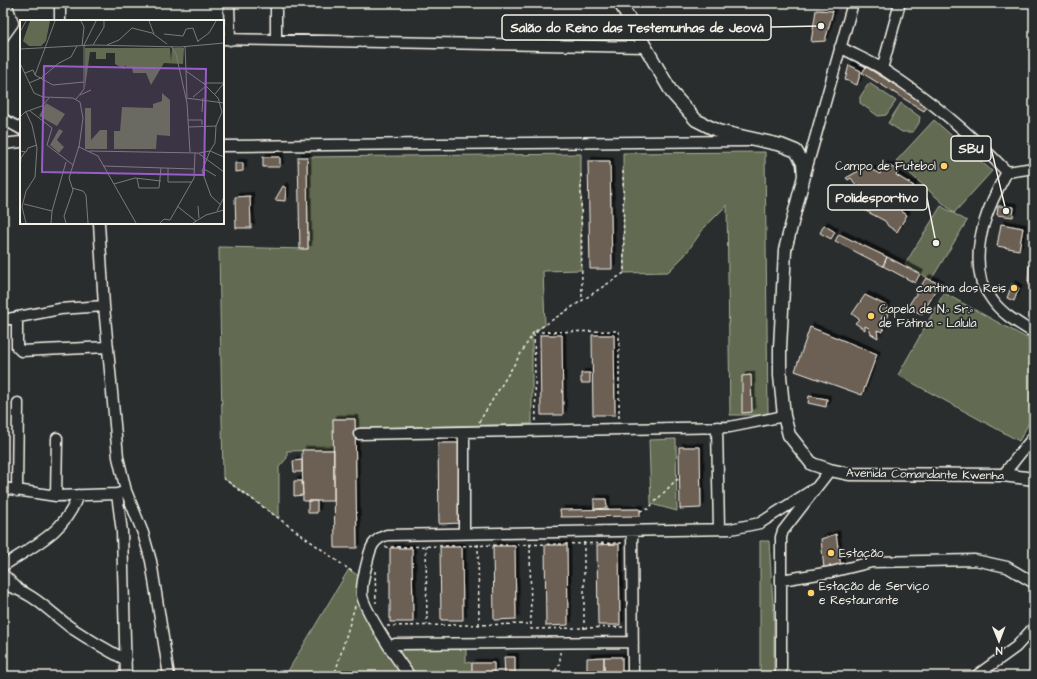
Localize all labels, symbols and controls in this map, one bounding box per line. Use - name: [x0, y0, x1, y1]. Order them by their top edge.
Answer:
- callout: Salão do Reino das Testemunhas de Jeová: [502, 15, 771, 40]
- text: Salão do Reino das Testemunhas de Jeová: [509, 19, 764, 37]
- inset map: [20, 20, 224, 224]
- callout: SBU: [951, 136, 991, 161]
- text: SBU: [958, 140, 984, 158]
- place label: Campo de Futebol: [835, 158, 936, 175]
- marker: Campo de Futebol: [939, 161, 949, 171]
- callout: Polidesportivo: [828, 185, 927, 210]
- text: Polidesportivo: [836, 189, 919, 208]
- place label: cantina dos Reis: [916, 280, 1006, 297]
- marker: cantina dos Reis: [1009, 283, 1019, 293]
- place label: Capela de N.ª Sr.ª de Fátima - Lalula: [879, 301, 977, 332]
- marker: Capela de N.ª Sr.ª de Fátima - Lalula: [866, 311, 876, 321]
- street label: Avenida Comandante Kwenha: [846, 465, 1004, 484]
- place label: Estação: [839, 545, 884, 562]
- marker: Estação: [826, 548, 836, 558]
- place label: Estação de Serviço e Restaurante: [819, 578, 929, 609]
- marker: Estação de Serviço e Restaurante: [806, 588, 816, 598]
- north arrow: [979, 621, 1019, 661]
- text: N: [995, 643, 1003, 658]

